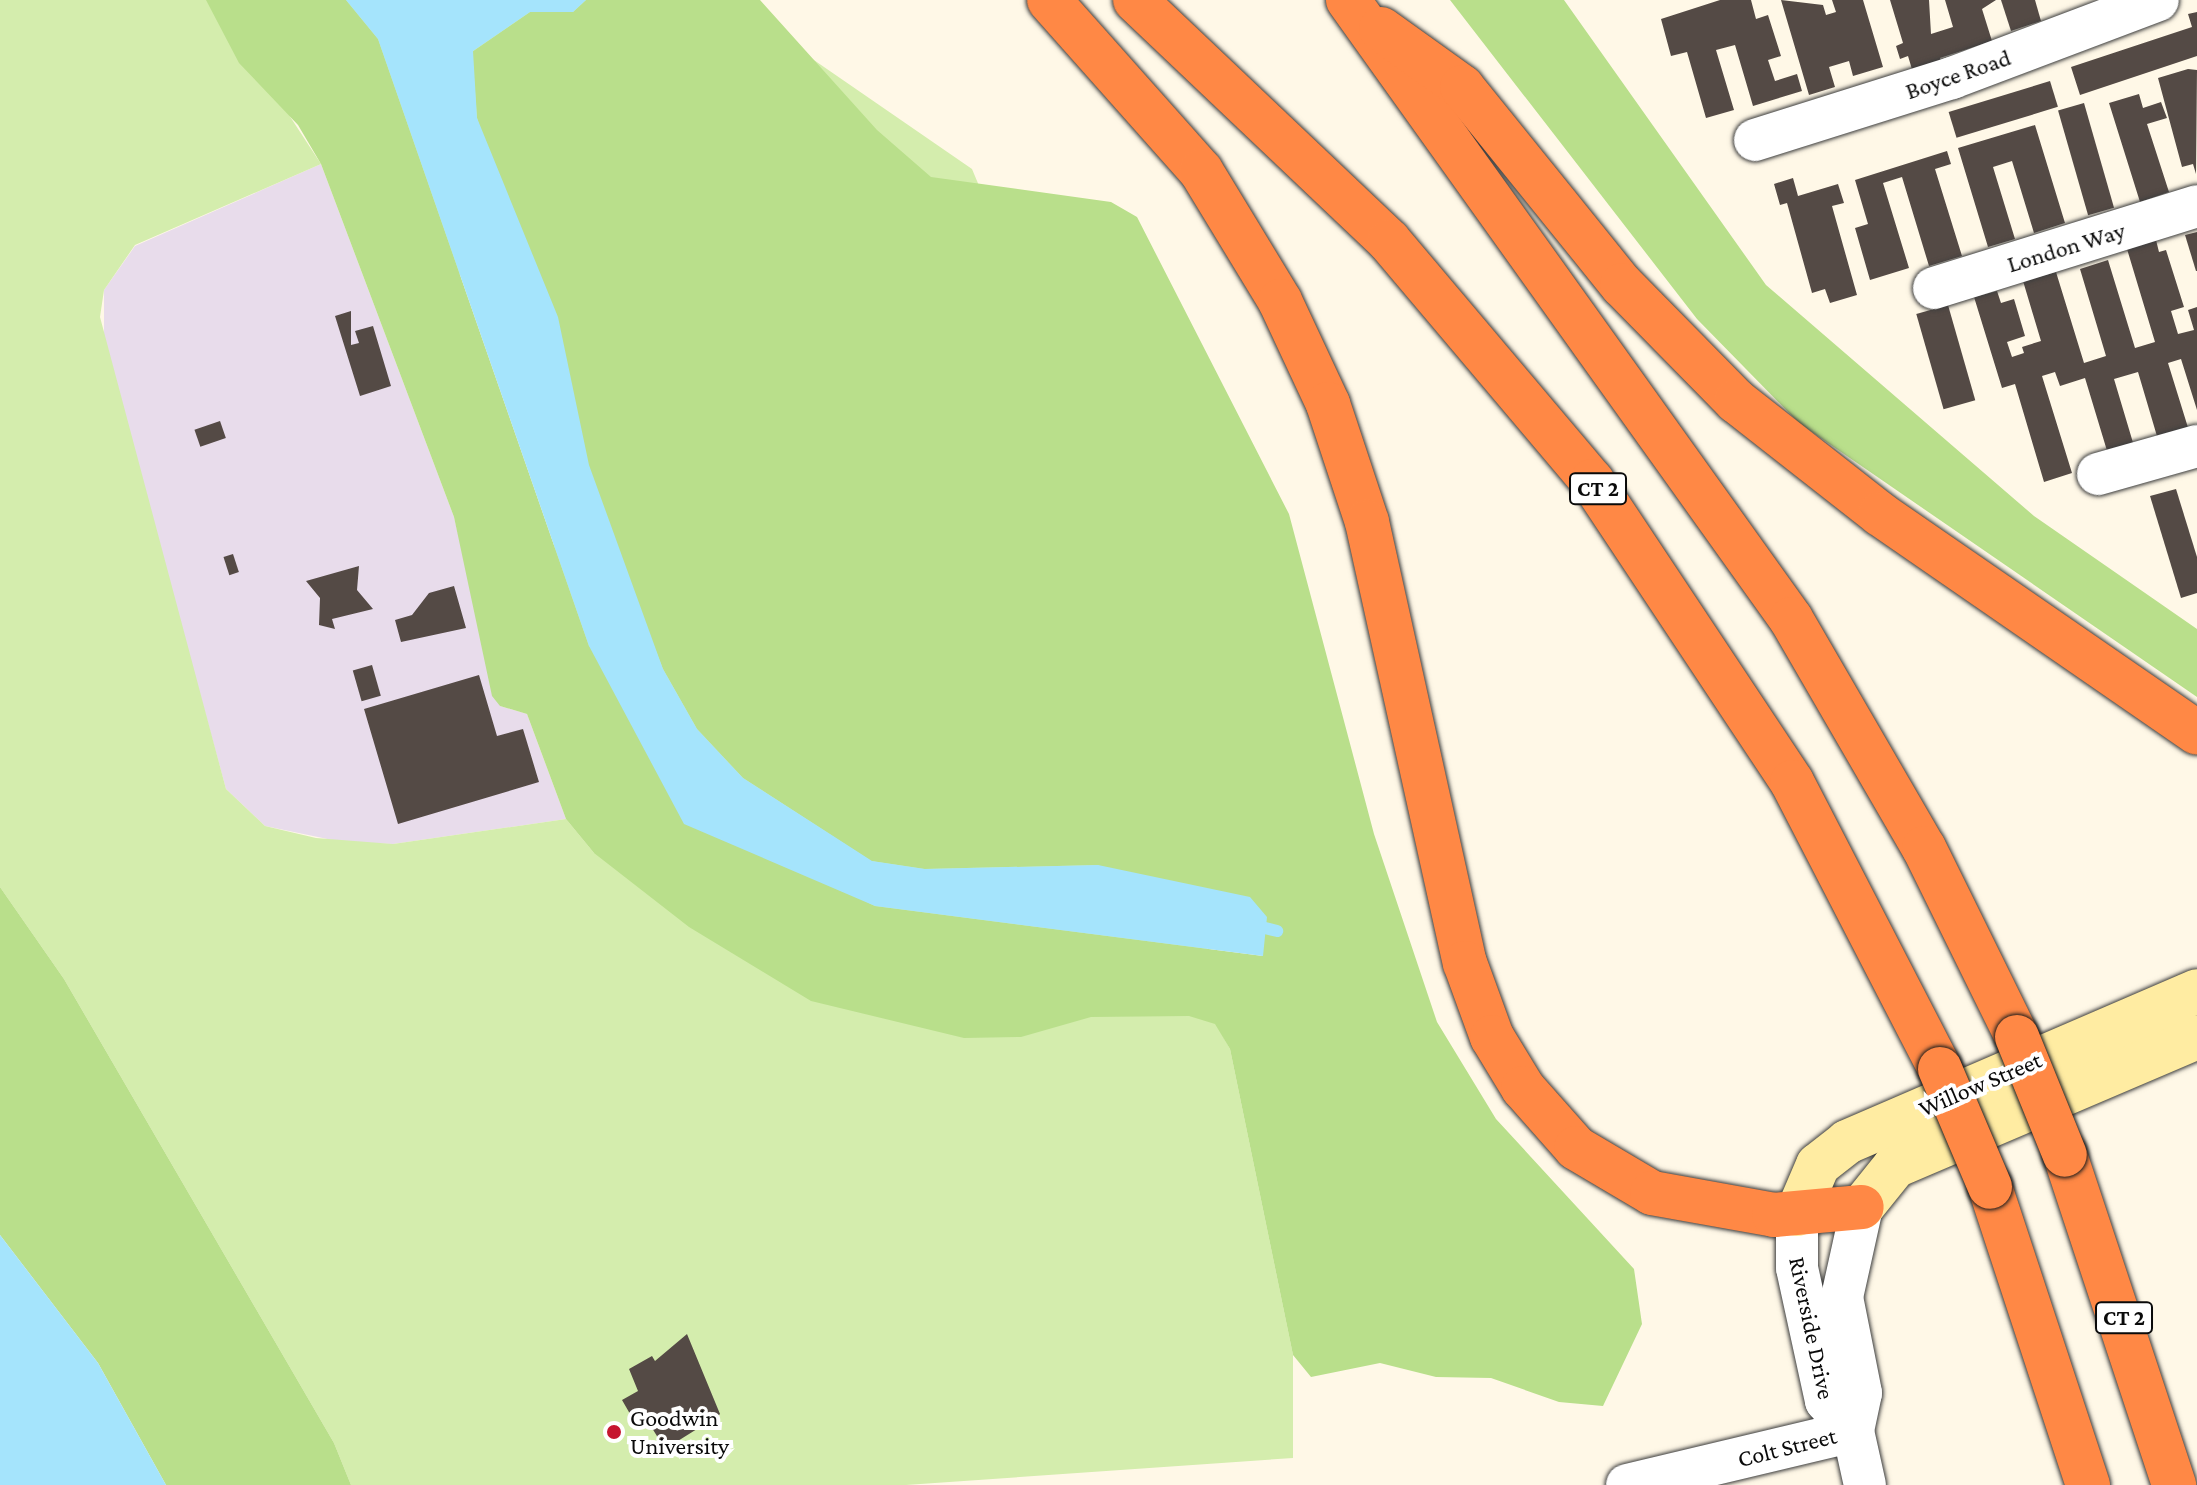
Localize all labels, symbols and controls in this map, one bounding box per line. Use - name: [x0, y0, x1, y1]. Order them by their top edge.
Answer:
- street label: Boyce Road: [1902, 43, 2014, 105]
- street label: London Way: [2004, 215, 2128, 279]
- road number: CT 2: [1568, 471, 1628, 507]
- street label: Willow Street: [1914, 1045, 2046, 1123]
- street label: Riverside Drive: [1783, 1254, 1841, 1402]
- road number: CT 2: [2094, 1300, 2154, 1336]
- place label: Goodwin University: [630, 1404, 729, 1460]
- street label: Colt Street: [1735, 1421, 1839, 1473]
- marker: Goodwin University: [605, 1423, 623, 1441]

